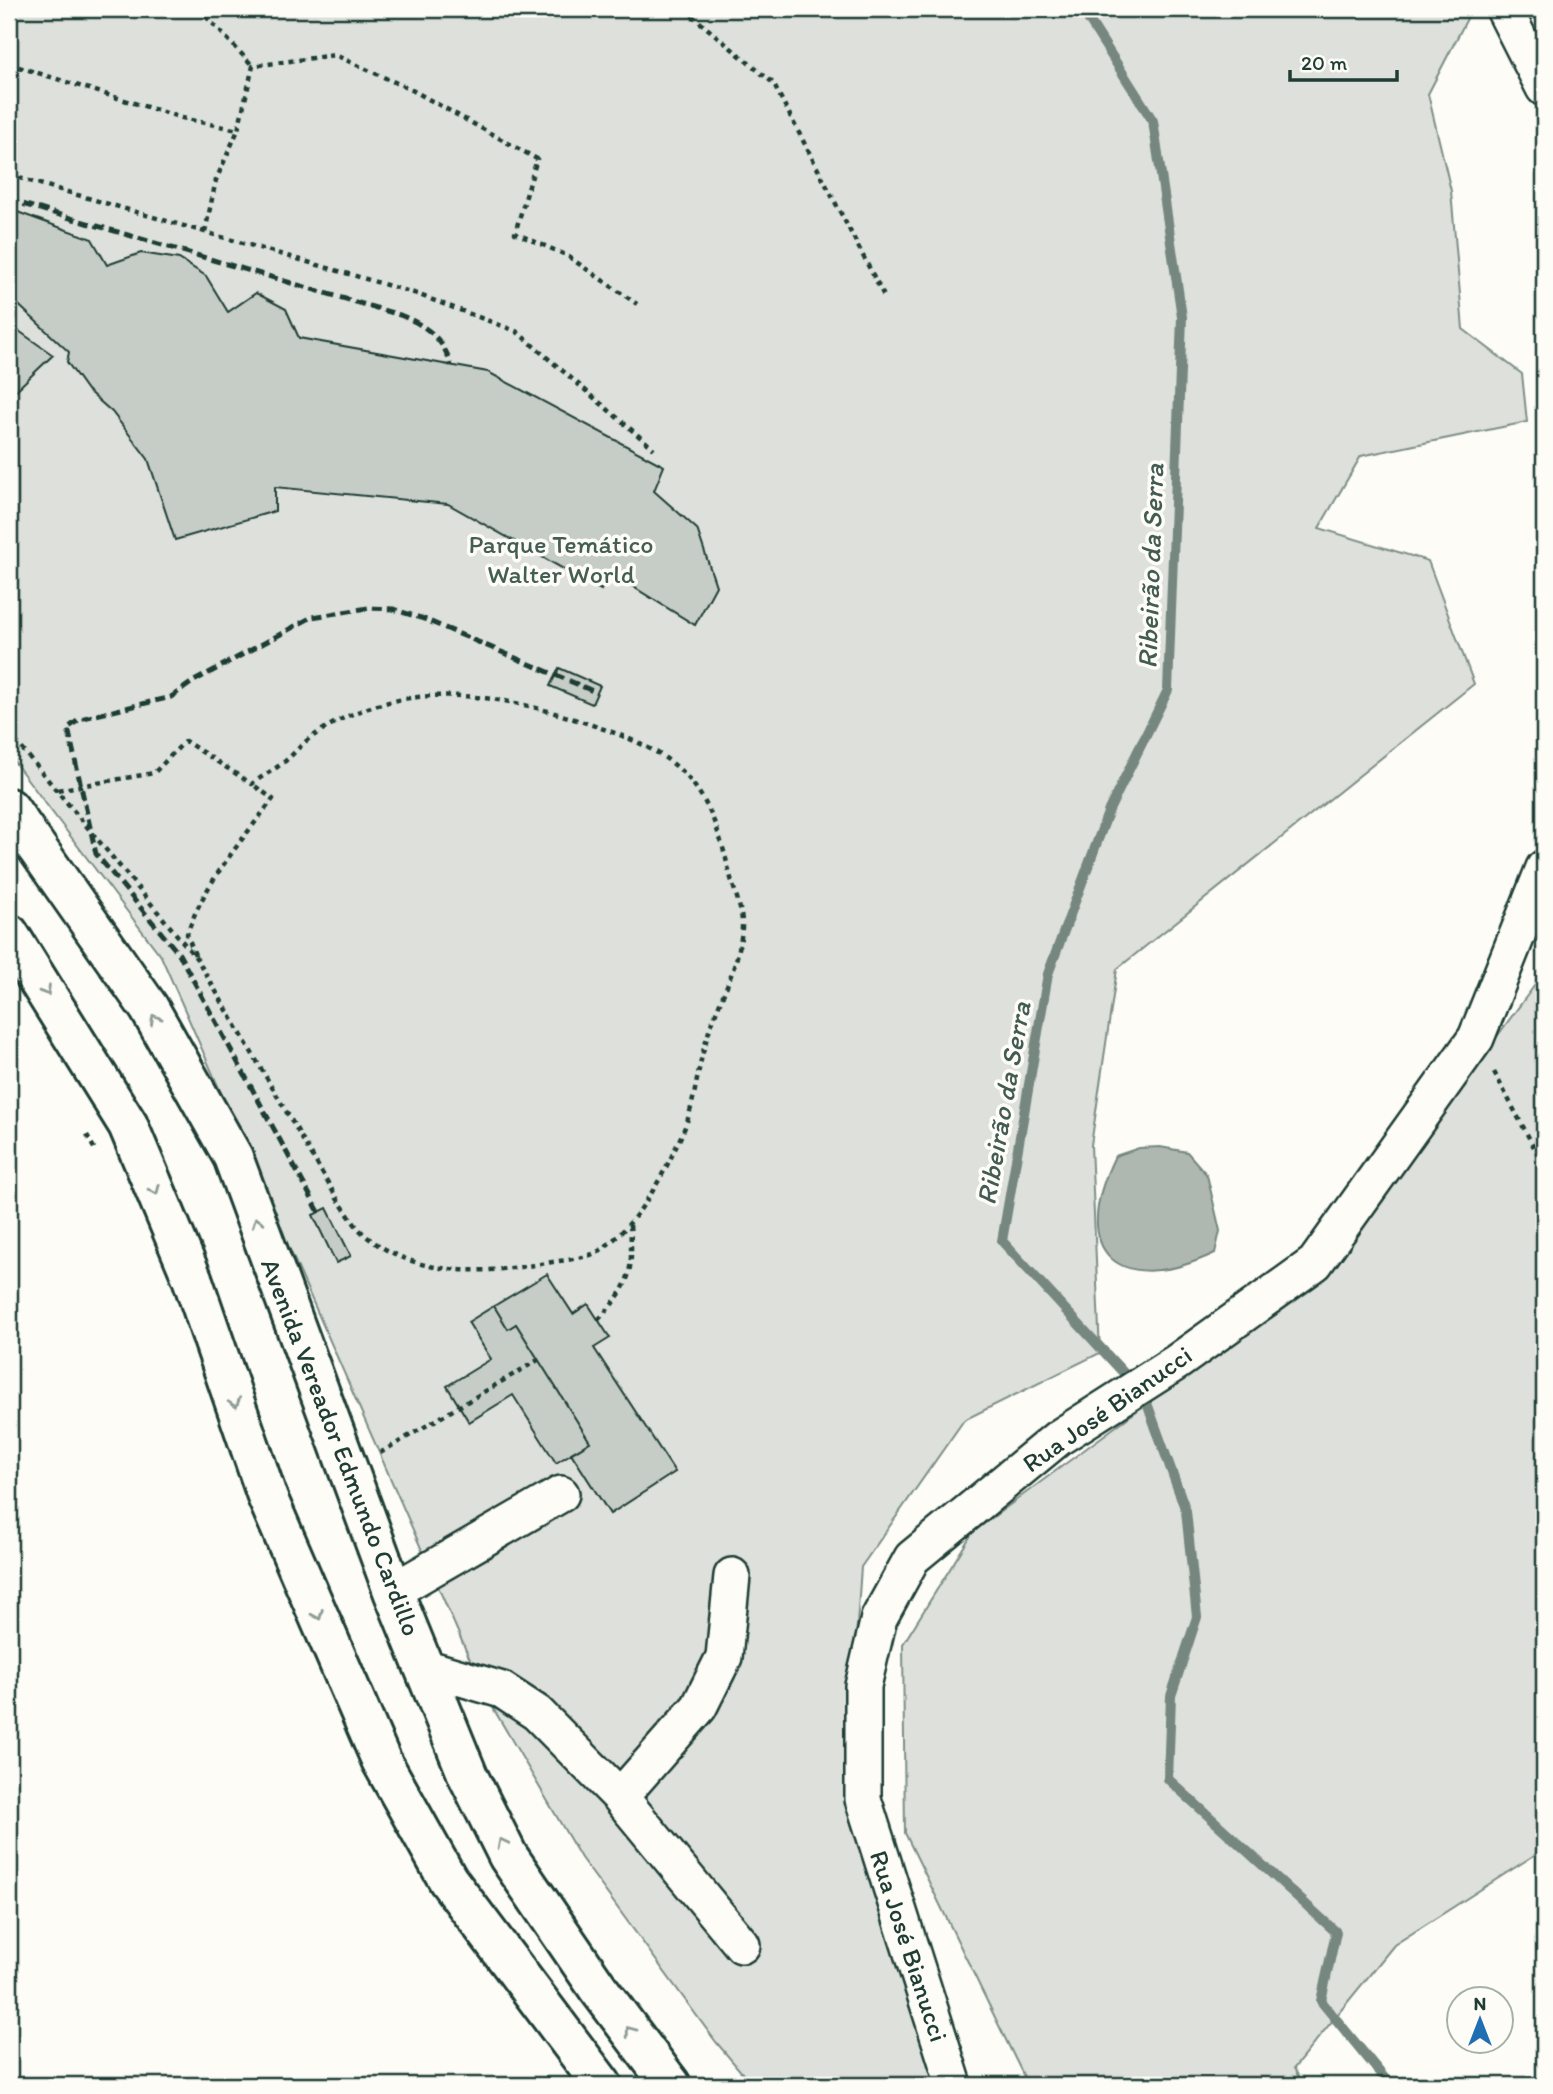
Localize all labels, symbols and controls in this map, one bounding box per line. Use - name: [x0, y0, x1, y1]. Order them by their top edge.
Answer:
- scale bar: [1290, 38, 1397, 82]
- text: 20 m: [1301, 50, 1348, 75]
- water label: Ribeirão da Serra: [1129, 462, 1171, 669]
- park label: Parque Temático Walter World: [469, 528, 653, 590]
- one-way arrow: [38, 984, 51, 997]
- water label: Ribeirão da Serra: [968, 998, 1038, 1207]
- one-way arrow: [150, 1013, 163, 1026]
- one-way arrow: [147, 1183, 161, 1196]
- one-way arrow: [251, 1216, 265, 1228]
- street label: Avenida Vereador Edmundo Cardillo: [254, 1254, 428, 1640]
- street label: Rua José Bianucci: [1016, 1339, 1198, 1479]
- one-way arrow: [227, 1397, 241, 1409]
- one-way arrow: [310, 1608, 324, 1620]
- one-way arrow: [497, 1838, 510, 1850]
- street label: Rua José Bianucci: [863, 1846, 955, 2046]
- north arrow: [1444, 1986, 1514, 2056]
- text: N: [1474, 1992, 1486, 2015]
- one-way arrow: [626, 2026, 639, 2038]

